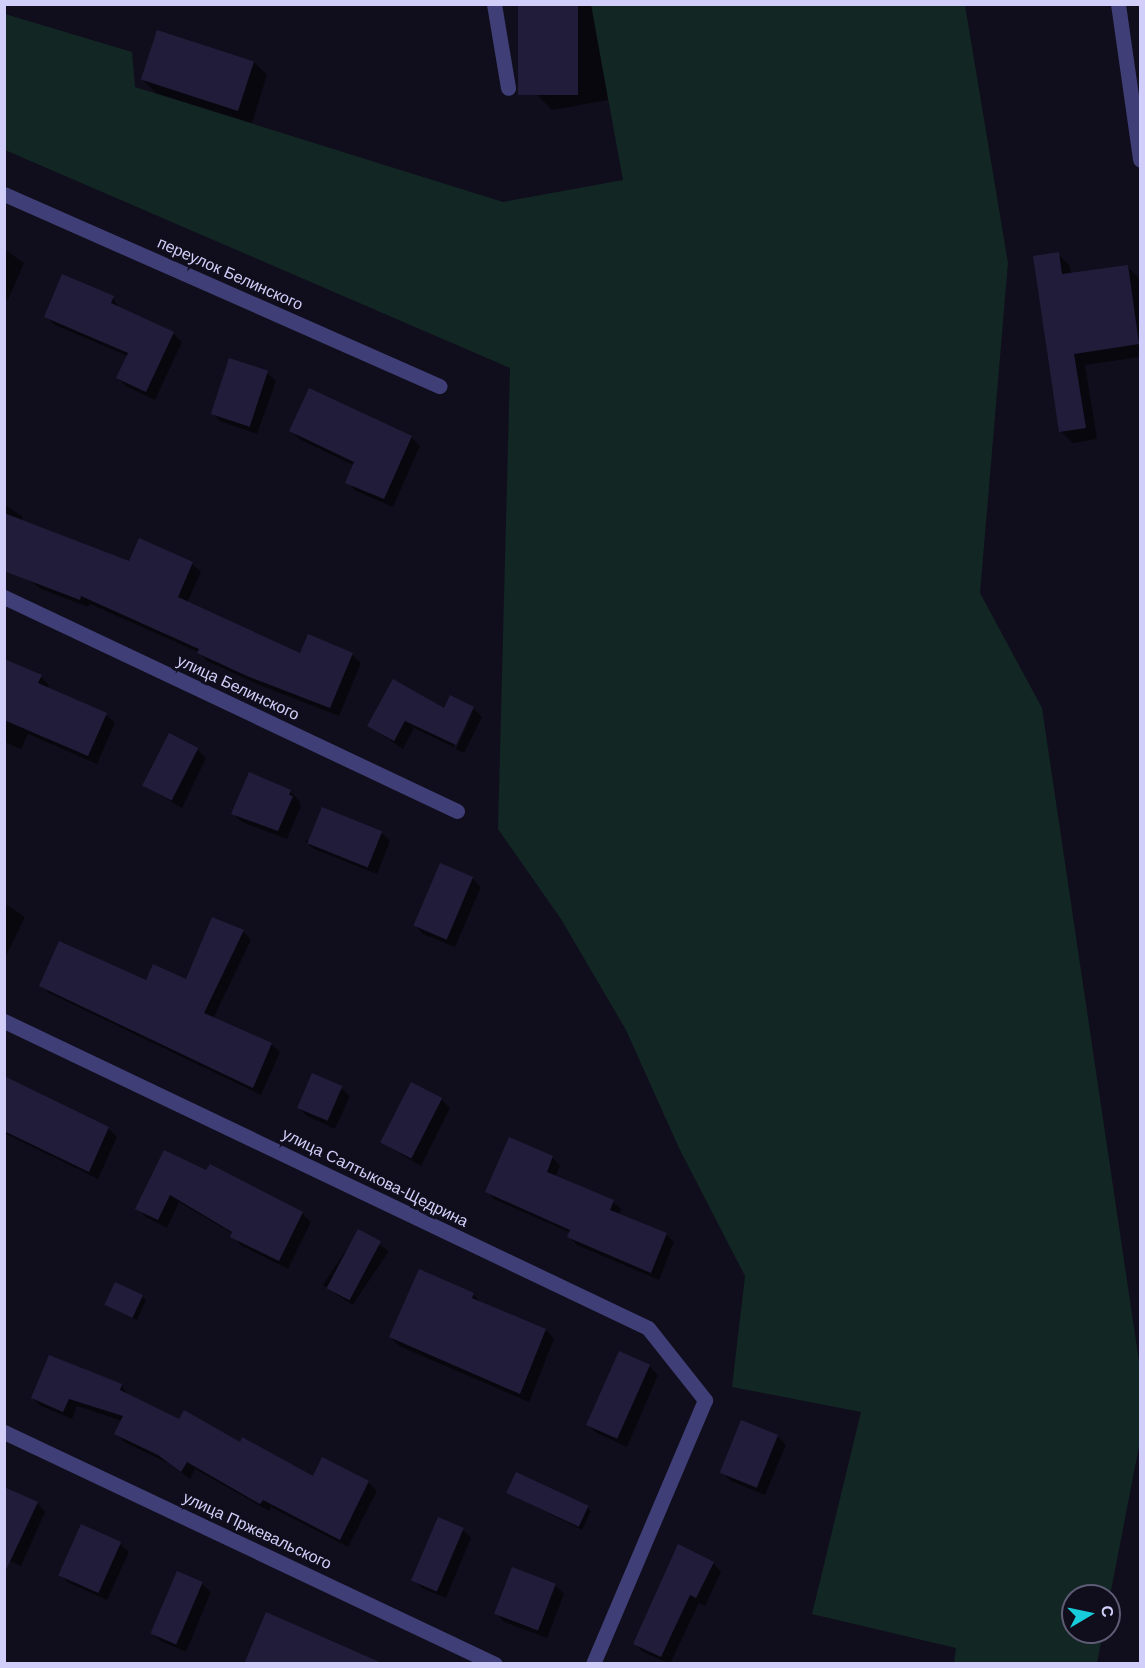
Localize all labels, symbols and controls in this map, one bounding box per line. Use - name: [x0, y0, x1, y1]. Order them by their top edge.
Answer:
- street label: переулок Белинского: [154, 233, 306, 315]
- street label: улица Белинского: [174, 651, 302, 725]
- street label: улица Салтыкова-Щедрина: [279, 1125, 471, 1231]
- street label: улица Пржевальского: [180, 1488, 334, 1574]
- north arrow: [1061, 1584, 1121, 1644]
- text: С: [1098, 1604, 1117, 1618]

